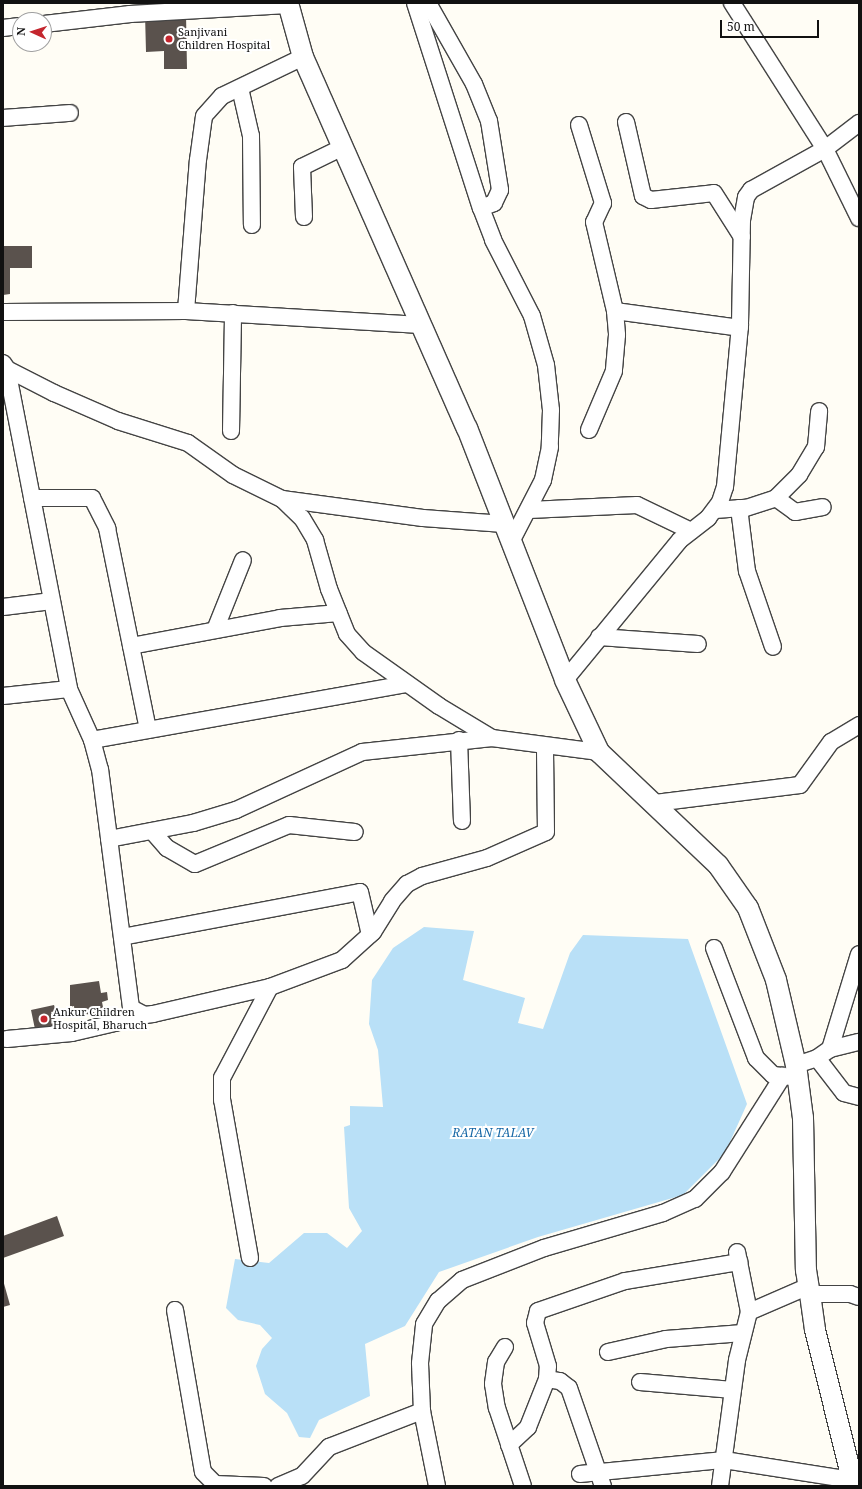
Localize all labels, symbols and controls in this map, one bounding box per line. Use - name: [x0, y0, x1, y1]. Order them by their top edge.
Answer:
- north arrow: [12, 12, 52, 52]
- scale bar: [722, 12, 821, 38]
- text: 50 m: [727, 18, 755, 35]
- place label: Sanjivani Children Hospital: [178, 26, 270, 52]
- text: N: [13, 27, 28, 36]
- marker: Sanjivani Children Hospital: [163, 33, 175, 45]
- place label: Ankur Children Hospital, Bharuch: [53, 1006, 147, 1032]
- marker: Ankur Children Hospital, Bharuch: [38, 1013, 50, 1025]
- water label: RATAN TALAV: [452, 1126, 534, 1140]

